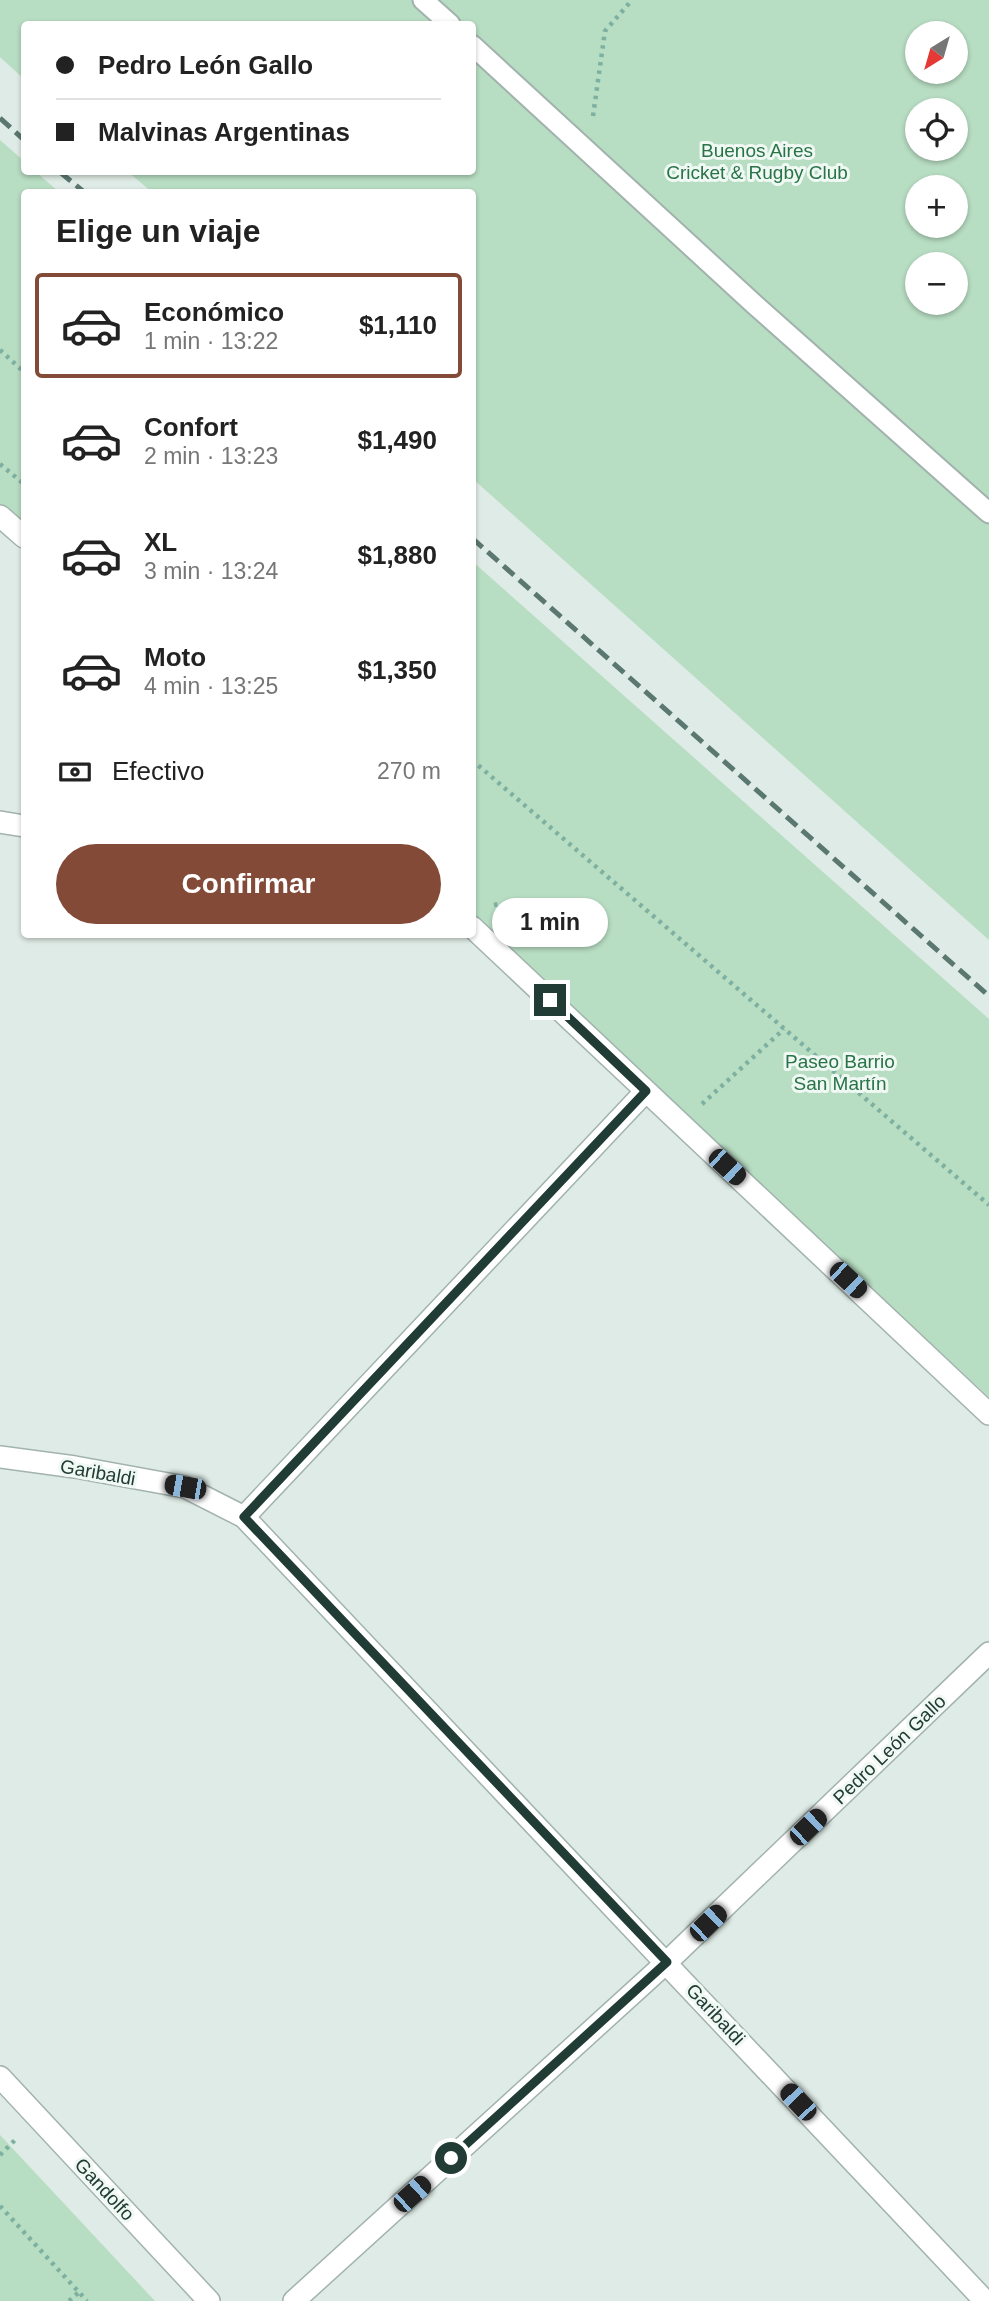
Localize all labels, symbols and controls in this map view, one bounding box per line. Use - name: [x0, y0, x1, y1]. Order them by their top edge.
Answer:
- north arrow: [905, 21, 968, 84]
- map controls: [905, 21, 968, 315]
- text: Pedro León Gallo: [98, 50, 313, 80]
- button: locate: [905, 98, 968, 161]
- text: Malvinas Argentinas: [98, 117, 350, 147]
- park label: Buenos Aires Cricket & Rugby Club: [666, 140, 848, 183]
- button: +: [905, 175, 968, 238]
- text: Elige un viaje: [56, 213, 261, 249]
- button: −: [905, 252, 968, 315]
- icon: car: [60, 294, 123, 357]
- text: Económico: [144, 297, 284, 327]
- text: $1,110: [359, 310, 437, 340]
- text: 1 min · 13:22: [144, 328, 278, 354]
- icon: car: [60, 409, 123, 472]
- text: Confort: [144, 412, 238, 442]
- text: $1,490: [357, 425, 437, 455]
- text: 2 min · 13:23: [144, 443, 278, 469]
- icon: car: [60, 524, 123, 587]
- text: XL: [144, 527, 177, 557]
- text: $1,880: [357, 540, 437, 570]
- text: 3 min · 13:24: [144, 558, 278, 584]
- icon: car: [60, 639, 123, 702]
- text: Moto: [144, 642, 206, 672]
- text: $1,350: [357, 655, 437, 685]
- text: 4 min · 13:25: [144, 673, 278, 699]
- icon: cash: [56, 753, 94, 791]
- text: Efectivo: [112, 756, 205, 786]
- text: 270 m: [377, 758, 441, 784]
- button: Confirmar: [56, 844, 441, 924]
- callout: 1 min: [492, 898, 608, 948]
- text: 1 min: [520, 909, 580, 935]
- route end: [534, 984, 566, 1016]
- park label: Paseo Barrio San Martín: [785, 1051, 895, 1094]
- car: [705, 1145, 750, 1189]
- car: [826, 1258, 871, 1302]
- street label: Garibaldi: [59, 1456, 137, 1489]
- car: [163, 1473, 208, 1501]
- street label: Pedro León Gallo: [829, 1690, 950, 1808]
- car: [786, 1805, 831, 1849]
- car: [686, 1901, 731, 1945]
- street label: Garibaldi: [682, 1979, 749, 2049]
- car: [776, 2079, 821, 2125]
- route start: [435, 2142, 467, 2174]
- street label: Gandolfo: [71, 2154, 139, 2225]
- car: [390, 2172, 435, 2216]

